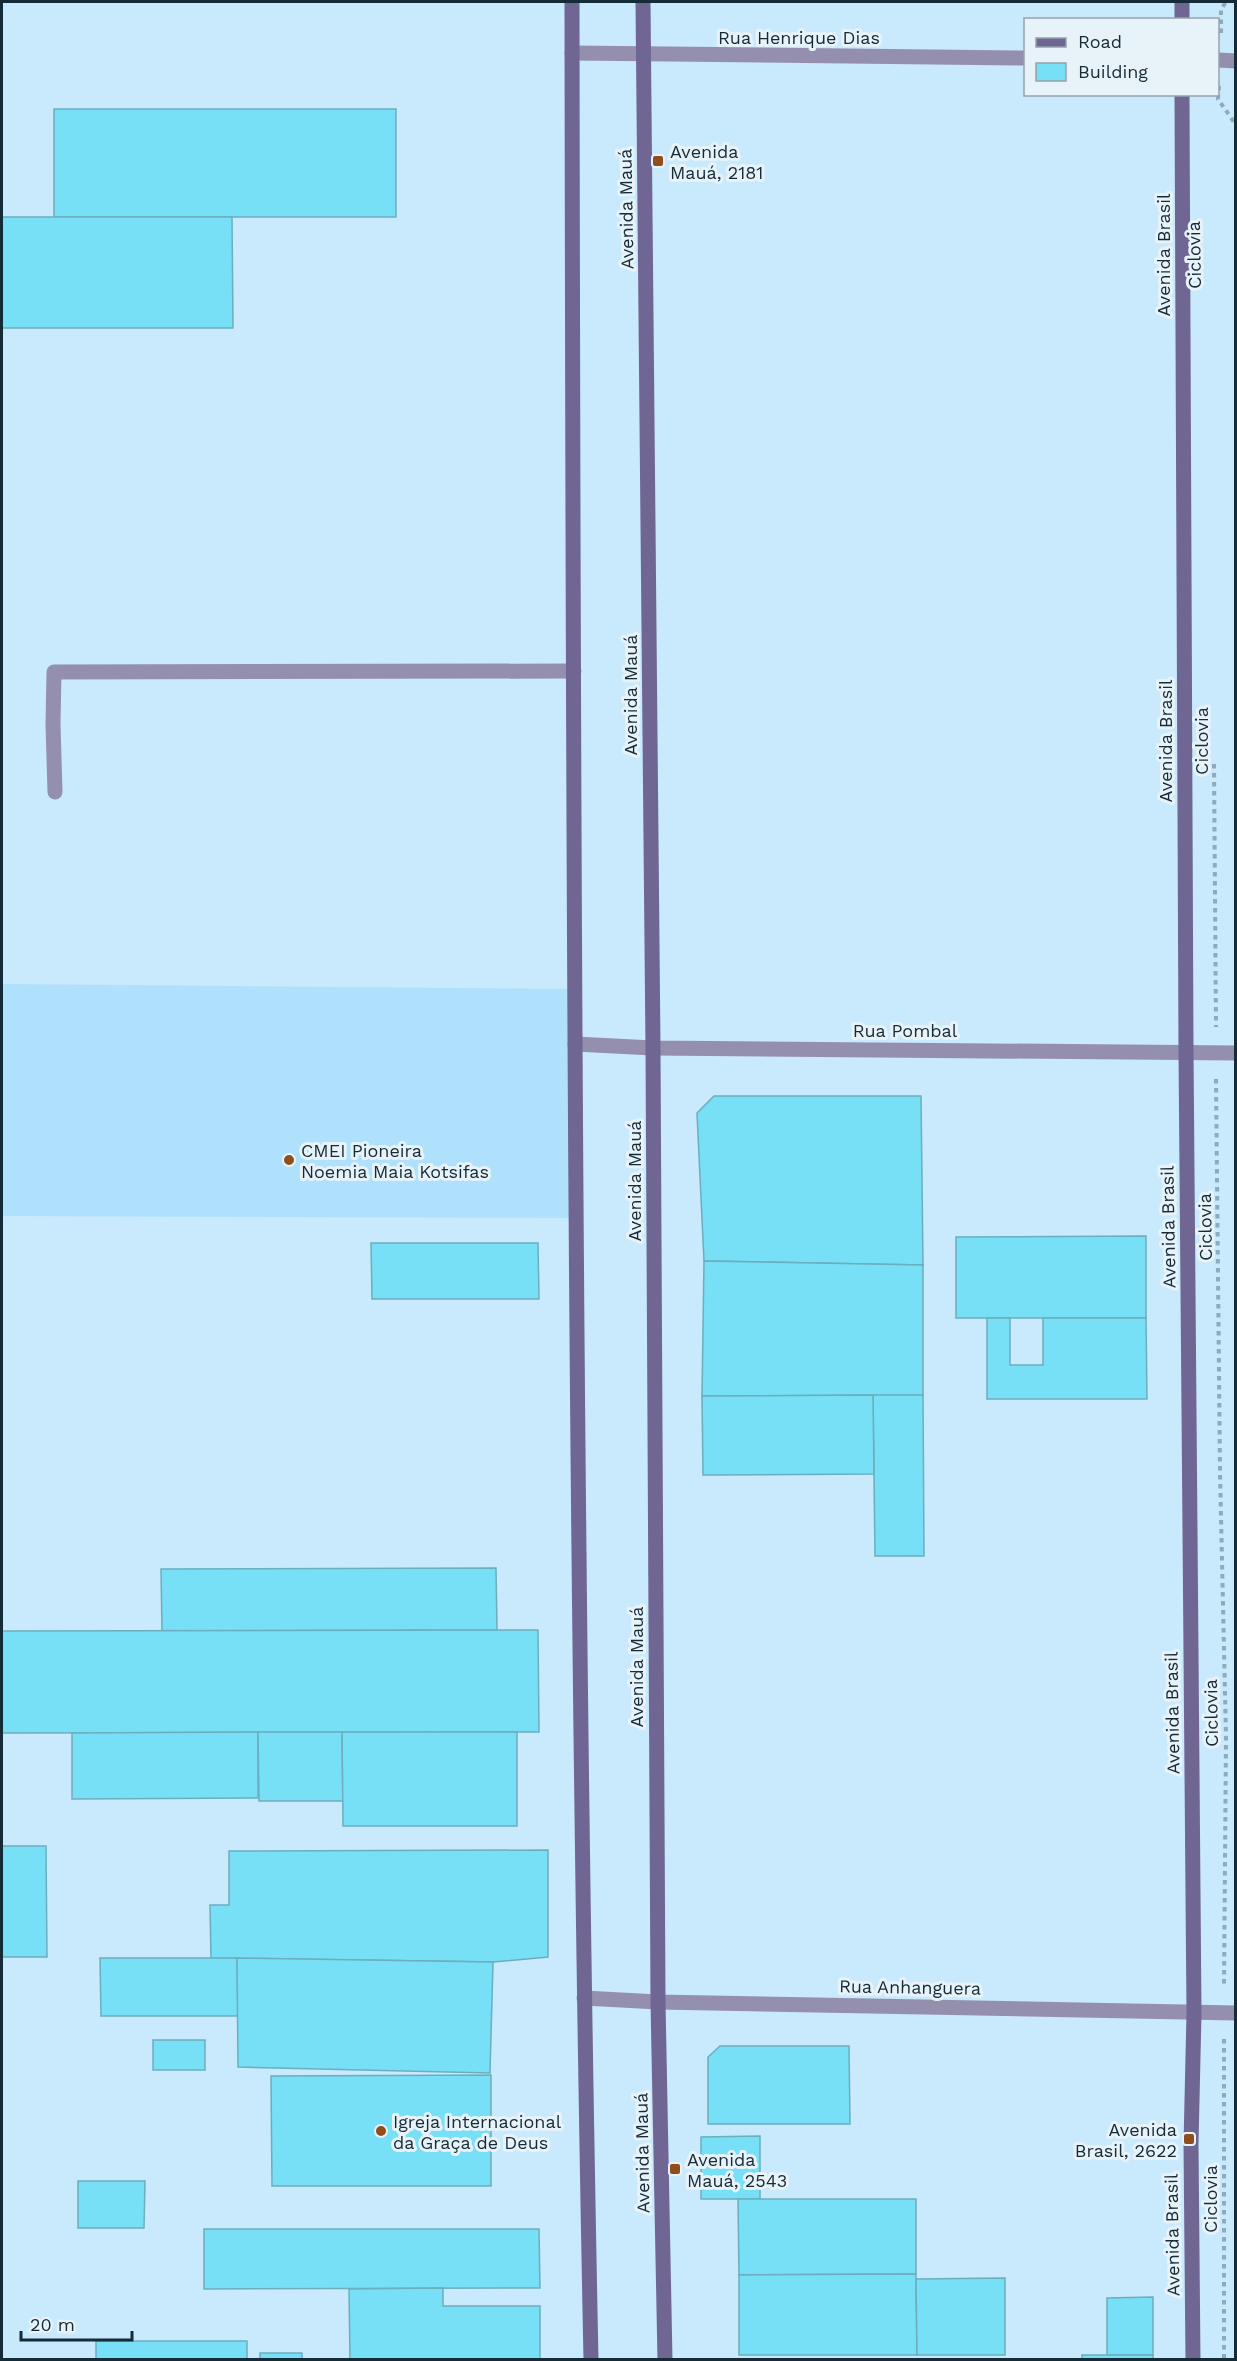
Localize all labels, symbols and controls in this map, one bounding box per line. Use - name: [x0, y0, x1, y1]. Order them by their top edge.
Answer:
- legend: [1024, 18, 1219, 96]
- street label: Rua Henrique Dias: [718, 27, 880, 48]
- text: Road: [1078, 31, 1122, 52]
- text: Building: [1078, 61, 1148, 82]
- place label: Avenida Mauá, 2181: [670, 141, 763, 183]
- street label: Avenida Mauá: [614, 148, 638, 270]
- marker: Avenida Mauá, 2181: [651, 154, 665, 168]
- street label: Avenida Brasil: [1153, 193, 1174, 316]
- street label: Ciclovia: [1183, 221, 1205, 289]
- street label: Avenida Mauá: [620, 635, 641, 755]
- street label: Avenida Brasil: [1155, 679, 1176, 802]
- street label: Ciclovia: [1191, 707, 1212, 775]
- street label: Rua Pombal: [853, 1020, 958, 1041]
- street label: Avenida Mauá: [624, 1121, 645, 1241]
- place label: CMEI Pioneira Noemia Maia Kotsifas: [301, 1140, 489, 1182]
- marker: CMEI Pioneira Noemia Maia Kotsifas: [282, 1153, 296, 1167]
- street label: Avenida Brasil: [1156, 1165, 1180, 1289]
- street label: Ciclovia: [1194, 1193, 1216, 1261]
- street label: Avenida Mauá: [626, 1607, 647, 1727]
- street label: Avenida Brasil: [1160, 1651, 1184, 1775]
- street label: Ciclovia: [1200, 1679, 1222, 1747]
- street label: Rua Anhanguera: [839, 1975, 981, 1999]
- street label: Avenida Mauá: [630, 2092, 654, 2214]
- place label: Igreja Internacional da Graça de Deus: [393, 2111, 562, 2153]
- place label: Avenida Brasil, 2622: [1075, 2119, 1177, 2161]
- marker: Igreja Internacional da Graça de Deus: [374, 2124, 388, 2138]
- marker: Avenida Brasil, 2622: [1182, 2132, 1196, 2146]
- place label: Avenida Mauá, 2543: [687, 2149, 787, 2191]
- marker: Avenida Mauá, 2543: [668, 2162, 682, 2176]
- street label: Ciclovia: [1200, 2165, 1221, 2233]
- street label: Avenida Brasil: [1160, 2173, 1184, 2297]
- scale bar: [21, 2304, 132, 2342]
- text: 20 m: [30, 2314, 75, 2335]

